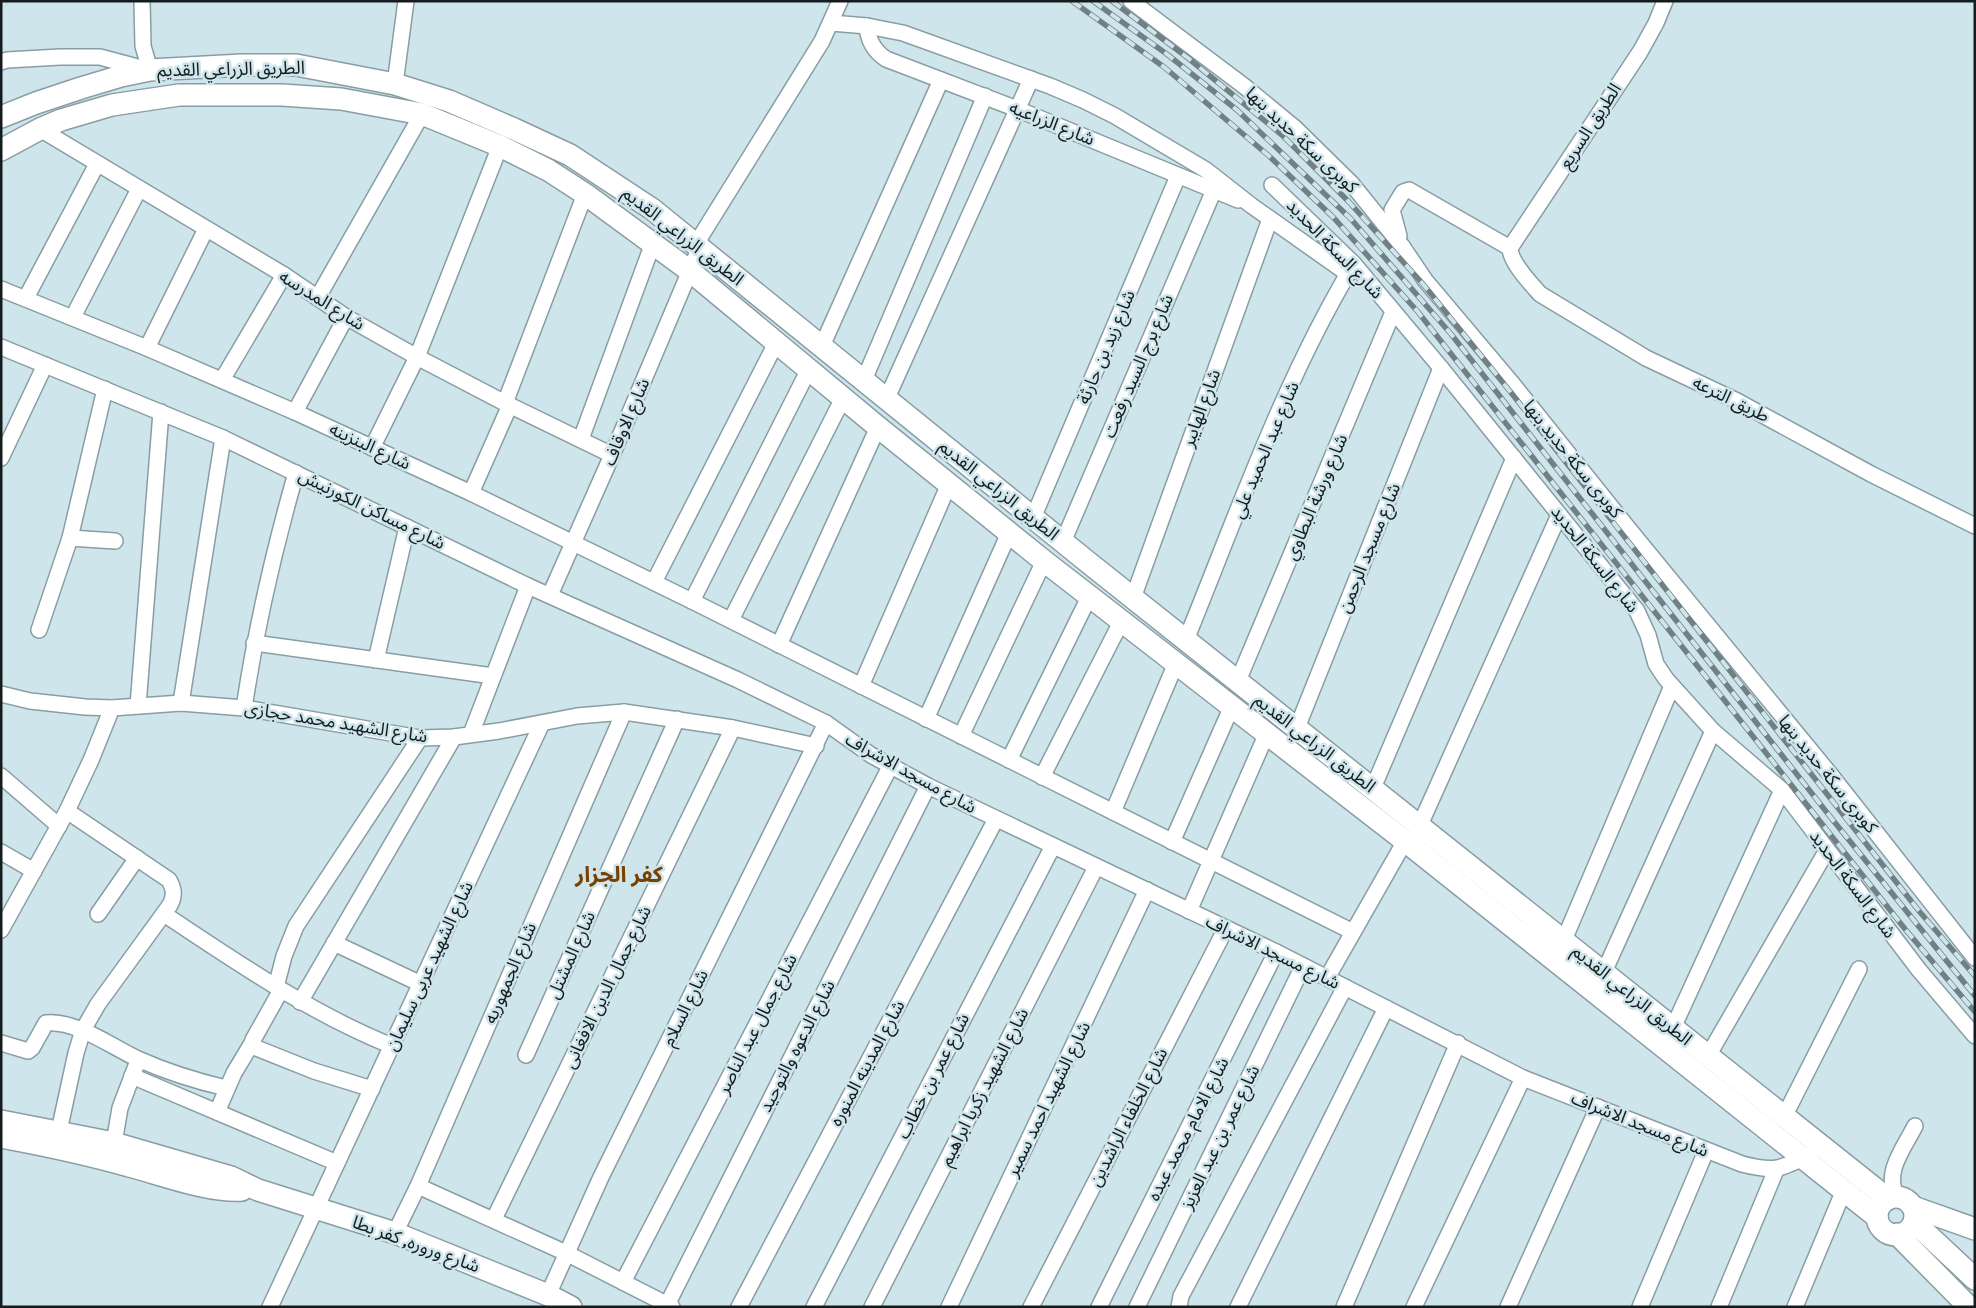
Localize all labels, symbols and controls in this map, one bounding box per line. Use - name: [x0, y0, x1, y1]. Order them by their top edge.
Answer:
- street label: الطريق الزراعي القديم: [157, 57, 305, 83]
- street label: الطريق السريع: [1554, 79, 1628, 175]
- street label: كوبرى سكة حديد بنها: [1241, 82, 1363, 198]
- street label: شارع الزراعيه: [1005, 96, 1098, 153]
- street label: الطريق الزراعي القديم: [617, 182, 748, 292]
- street label: شارع السكة الحديد: [1280, 195, 1388, 306]
- street label: شارع المدرسه: [273, 265, 369, 338]
- street label: شارع زيد بن حارثة: [1072, 287, 1143, 409]
- street label: شارع برج السيد رفعت: [1098, 291, 1181, 442]
- street label: شارع الهايبر: [1176, 366, 1228, 452]
- street label: طريق الترعه: [1689, 371, 1773, 427]
- street label: شارع الاوقاف: [598, 375, 657, 470]
- street label: شارع عبد الحميد علي: [1226, 378, 1307, 523]
- street label: كوبرى سكة حديد بنها: [1519, 395, 1628, 523]
- street label: شارع البنزينه: [325, 418, 414, 477]
- street label: شارع ورشة البطاوي: [1280, 431, 1355, 565]
- street label: الطريق الزراعي القديم: [933, 435, 1063, 547]
- street label: شارع مساكن الكورنيش: [294, 464, 449, 557]
- street label: شارع مسجد الرحمن: [1333, 480, 1408, 617]
- street label: شارع السكة الحديد: [1544, 501, 1644, 619]
- street label: الطريق الزراعي القديم: [1249, 689, 1380, 799]
- street label: شارع الشهيد محمد حجازى: [242, 697, 429, 750]
- street label: كوبرى سكة حديد بنها: [1774, 710, 1883, 838]
- street label: شارع مسجد الاشراف: [840, 728, 980, 821]
- street label: شارع السكة الحديد: [1803, 825, 1901, 944]
- district label: كفر الجزار: [574, 861, 664, 888]
- street label: شارع الشهيد عربى سليمان: [380, 878, 481, 1056]
- street label: شارع جمال الدين الافغانى: [558, 902, 659, 1073]
- street label: شارع المشتل: [542, 908, 603, 1003]
- street label: شارع مسجد الاشراف: [1201, 910, 1344, 997]
- street label: شارع الجمهوريه: [479, 919, 544, 1028]
- street label: الطريق الزراعي القديم: [1566, 940, 1696, 1052]
- street label: شارع جمال عبد الناصر: [712, 950, 804, 1100]
- street label: شارع السلام: [657, 966, 716, 1051]
- street label: شارع الدعوه والتوحيد: [754, 976, 843, 1117]
- street label: شارع المدينه المنوره: [825, 996, 912, 1131]
- street label: شارع الشهيد زكريا ابراهيم: [935, 1004, 1036, 1171]
- street label: شارع عمر بن خطاب: [892, 1010, 977, 1144]
- street label: شارع الشهيد احمد سمير: [1000, 1018, 1098, 1182]
- street label: شارع الخلفاء الراشدين: [1084, 1044, 1175, 1191]
- street label: شارع الامام محمد عبده: [1142, 1054, 1236, 1206]
- street label: شارع عمر بن عبد العزيز: [1175, 1061, 1267, 1215]
- street label: شارع مسجد الاشراف: [1567, 1086, 1712, 1164]
- street label: شارع وروره, كفر بطا: [348, 1211, 483, 1280]

